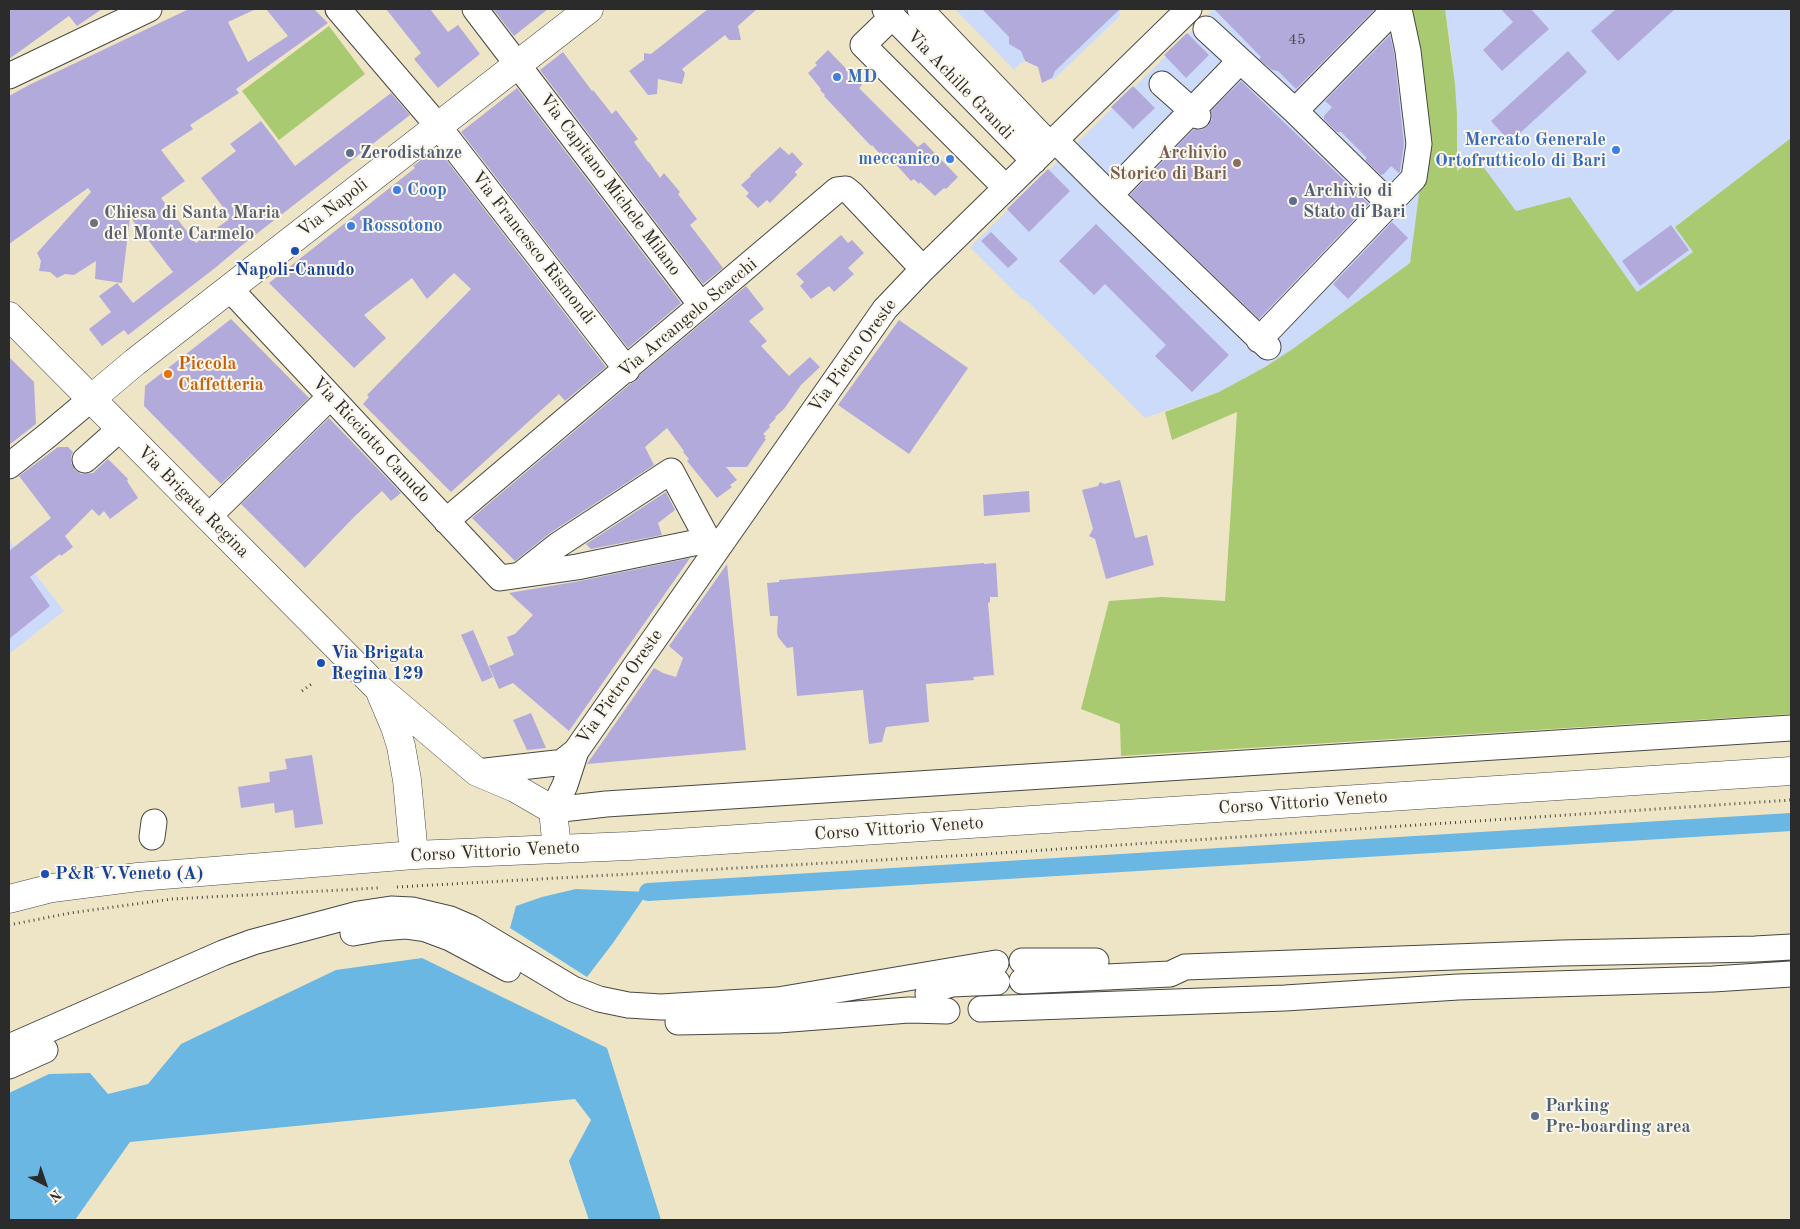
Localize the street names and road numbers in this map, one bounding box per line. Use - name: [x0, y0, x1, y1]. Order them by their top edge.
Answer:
- street label: Via Achille Grandi: [902, 26, 1018, 144]
- street label: Via Capitano Michele Milano: [534, 90, 686, 280]
- street label: Via Francesco Rismondi: [466, 167, 600, 329]
- street label: Via Napoli: [294, 174, 372, 242]
- street label: Via Arcangelo Scacchi: [614, 254, 762, 382]
- street label: Via Pietro Oreste: [804, 295, 902, 417]
- street label: Via Ricciotto Canudo: [307, 373, 435, 507]
- street label: Via Brigata Regina: [132, 441, 254, 563]
- street label: Via Pietro Oreste: [572, 625, 668, 749]
- street label: Corso Vittorio Veneto: [1218, 786, 1388, 820]
- street label: Corso Vittorio Veneto: [814, 812, 984, 846]
- street label: Corso Vittorio Veneto: [410, 837, 580, 867]

